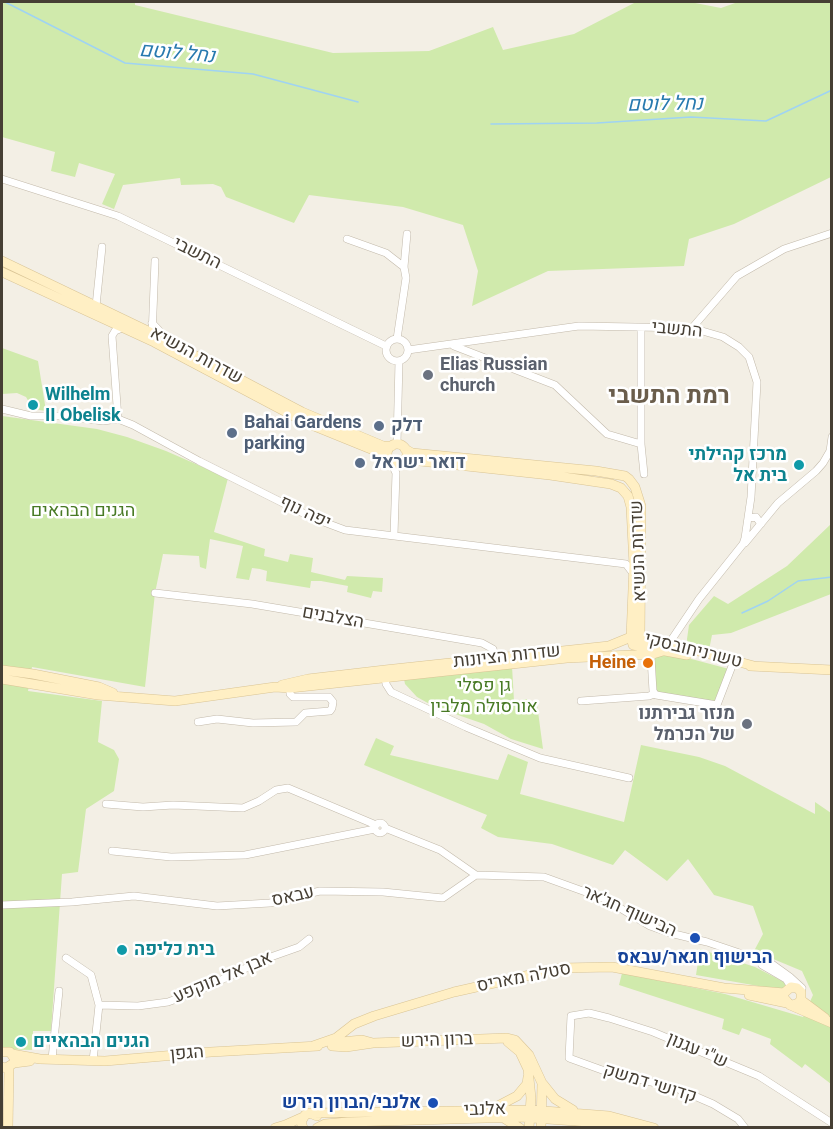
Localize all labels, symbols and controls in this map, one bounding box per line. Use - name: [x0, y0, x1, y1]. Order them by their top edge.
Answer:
- water label: נחל לוטם: [138, 39, 216, 69]
- water label: נחל לוטם: [627, 92, 703, 118]
- street label: התשבי: [169, 233, 225, 275]
- street label: התשבי: [651, 317, 703, 343]
- street label: שדרות הנשיא: [146, 323, 246, 389]
- place label: Elias Russian church: [440, 354, 548, 397]
- marker: Elias Russian church: [421, 368, 435, 382]
- district label: רמת התשבי: [608, 383, 730, 411]
- place label: Wilhelm II Obelisk: [45, 384, 121, 426]
- marker: Wilhelm II Obelisk: [26, 398, 40, 412]
- place label: Bahai Gardens parking: [244, 412, 362, 454]
- place label: דלק: [391, 415, 423, 437]
- marker: דלק: [372, 419, 386, 433]
- marker: Bahai Gardens parking: [225, 426, 239, 440]
- place label: מרכז קהילתי בית אל: [688, 444, 787, 486]
- place label: דואר ישראל: [372, 452, 466, 474]
- marker: דואר ישראל: [353, 456, 367, 470]
- marker: מרכז קהילתי בית אל: [792, 458, 806, 472]
- street label: יפה נוף: [276, 492, 334, 534]
- park label: הגנים הבהאים: [31, 500, 135, 522]
- street label: שדרות הנשיא: [626, 500, 652, 602]
- street label: הצלבנים: [300, 602, 366, 634]
- street label: טשרניחובסקי: [642, 628, 744, 674]
- street label: שדרות הציונות: [452, 641, 562, 673]
- place label: Heine: [589, 652, 636, 674]
- marker: Heine: [641, 656, 655, 670]
- park label: גן פסלי אורסולה מלבין: [430, 675, 538, 718]
- place label: מנזר גבירתנו של הכרמל: [638, 703, 735, 746]
- marker: מנזר גבירתנו של הכרמל: [740, 717, 754, 731]
- street label: הבישוף חג'אר: [578, 881, 680, 943]
- street label: עבאס: [270, 882, 316, 912]
- marker: הבישוף חגאר/עבאס: [688, 931, 702, 945]
- place label: בית כליפה: [134, 939, 215, 961]
- marker: בית כליפה: [115, 943, 129, 957]
- street label: אבן אל מוקפע: [170, 947, 276, 1009]
- place label: הבישוף חגאר/עבאס: [617, 947, 773, 969]
- street label: סטלה מאריס: [475, 958, 573, 998]
- street label: ש"י עגנון: [663, 1028, 731, 1074]
- street label: ברון הירש: [400, 1029, 474, 1053]
- place label: הגנים הבהאיים: [33, 1031, 150, 1053]
- marker: הגנים הבהאיים: [14, 1035, 28, 1049]
- street label: הגפן: [169, 1042, 205, 1066]
- street label: קדושי דמשק: [601, 1060, 699, 1108]
- place label: אלנבי/הברון הירש: [282, 1092, 421, 1114]
- marker: אלנבי/הברון הירש: [426, 1096, 440, 1110]
- street label: אלנבי: [464, 1098, 506, 1122]

